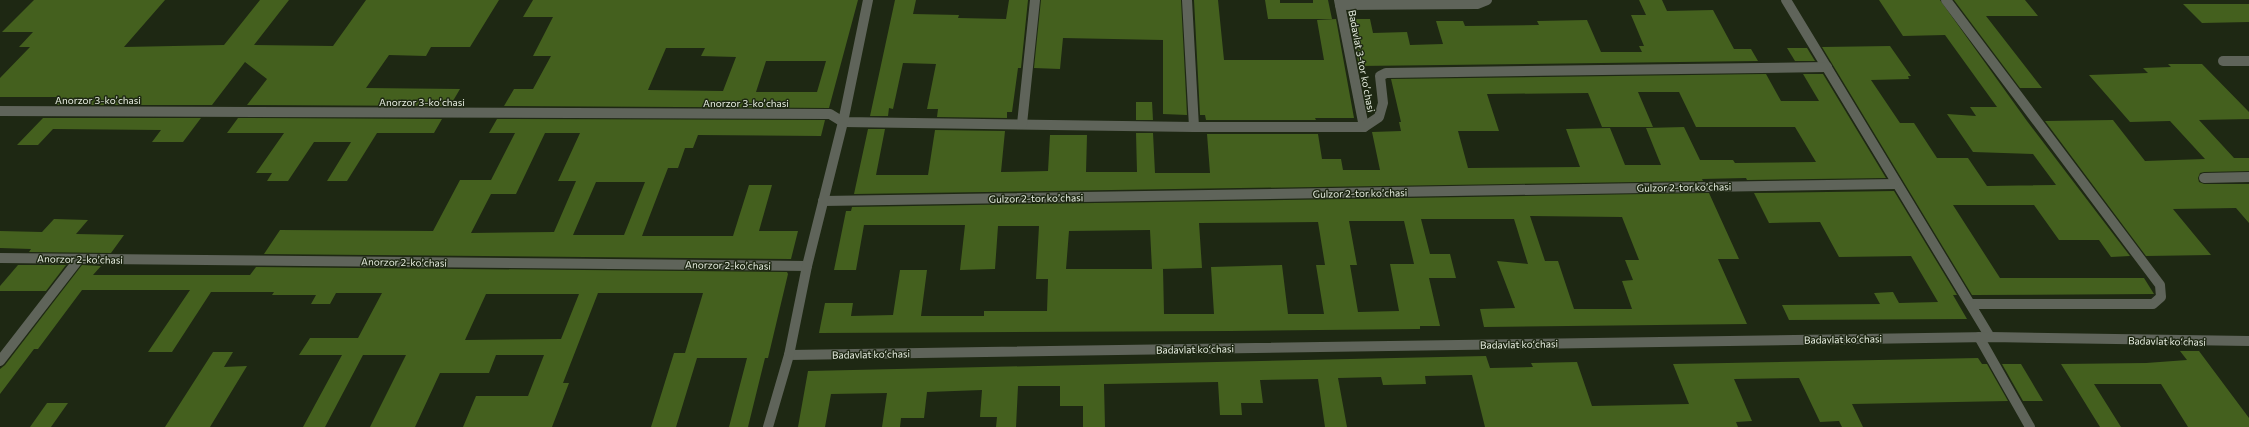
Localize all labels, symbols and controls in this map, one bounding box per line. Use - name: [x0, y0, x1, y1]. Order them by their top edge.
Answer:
- street label: Badavlat 3-tor koʼchasi: [1346, 9, 1378, 113]
- street label: Аnorzor 3-koʼchasi: [55, 94, 141, 106]
- street label: Аnorzor 3-koʼchasi: [379, 96, 465, 108]
- street label: Аnorzor 3-koʼchasi: [703, 97, 789, 109]
- street label: Gulzor 2-tor koʼchasi: [1637, 180, 1731, 194]
- street label: Gulzor 2-tor koʼchasi: [1313, 186, 1407, 200]
- street label: Gulzor 2-tor koʼchasi: [989, 191, 1083, 205]
- street label: Аnorzor 2-koʼchasi: [37, 252, 123, 266]
- street label: Аnorzor 2-koʼchasi: [361, 255, 447, 269]
- street label: Аnorzor 2-koʼchasi: [685, 258, 771, 272]
- street label: Badavlat koʻchasi: [1804, 332, 1882, 346]
- street label: Badavlat koʻchasi: [2128, 334, 2206, 348]
- street label: Badavlat koʻchasi: [1480, 337, 1558, 351]
- street label: Badavlat koʻchasi: [1156, 342, 1234, 356]
- street label: Badavlat koʻchasi: [832, 347, 910, 361]

